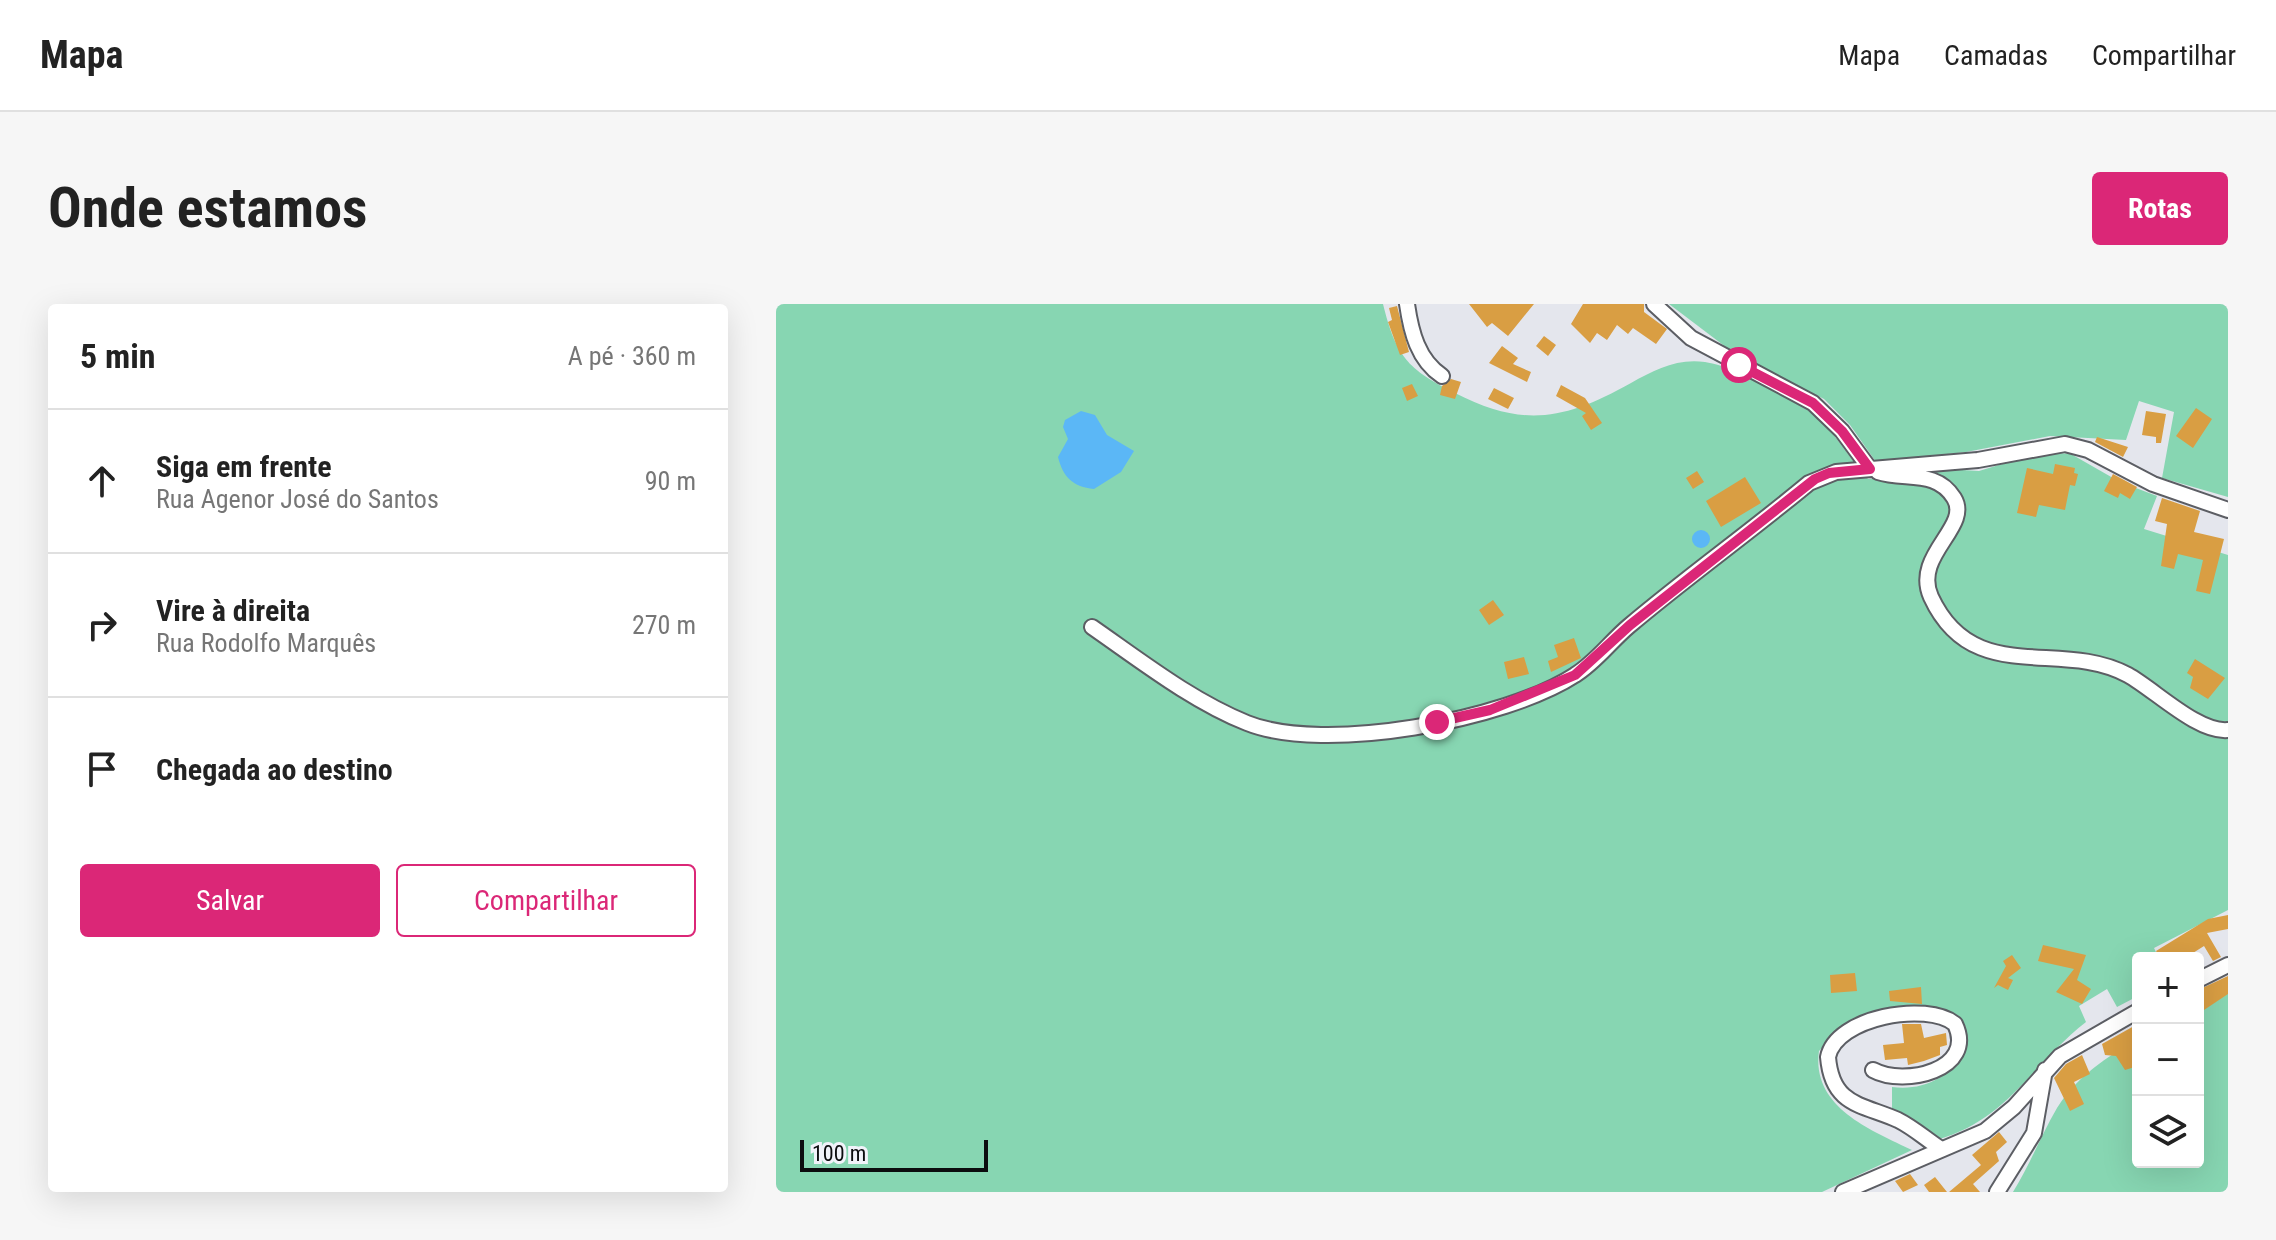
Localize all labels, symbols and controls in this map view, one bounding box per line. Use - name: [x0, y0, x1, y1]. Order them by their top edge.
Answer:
- text: Mapa: [40, 33, 123, 77]
- text: Mapa: [1838, 39, 1900, 72]
- text: Camadas: [1944, 39, 2048, 72]
- text: Compartilhar: [2092, 39, 2236, 72]
- button: Rotas: [2092, 172, 2228, 245]
- text: Onde estamos: [48, 175, 367, 241]
- text: 5 min: [80, 336, 156, 376]
- text: A pé · 360 m: [568, 341, 696, 371]
- route start: [1721, 347, 1757, 383]
- text: Siga em frente: [156, 449, 332, 484]
- icon: ahead: [80, 459, 124, 503]
- text: 90 m: [645, 466, 696, 496]
- text: Rua Agenor José do Santos: [156, 484, 439, 514]
- text: Vire à direita: [156, 593, 310, 628]
- icon: right: [80, 603, 124, 647]
- text: 270 m: [632, 610, 696, 640]
- text: Rua Rodolfo Marquês: [156, 628, 376, 658]
- route end: [1419, 704, 1455, 740]
- icon: arrive: [80, 747, 124, 791]
- text: Chegada ao destino: [156, 752, 393, 787]
- button: Salvar: [80, 864, 380, 937]
- button: Compartilhar: [396, 864, 696, 937]
- map controls: [2132, 952, 2204, 1168]
- button: +: [2132, 952, 2204, 1024]
- button: −: [2132, 1024, 2204, 1096]
- button: layers: [2132, 1096, 2204, 1168]
- scale bar: [800, 1136, 988, 1172]
- text: 100 m: [812, 1141, 866, 1166]

